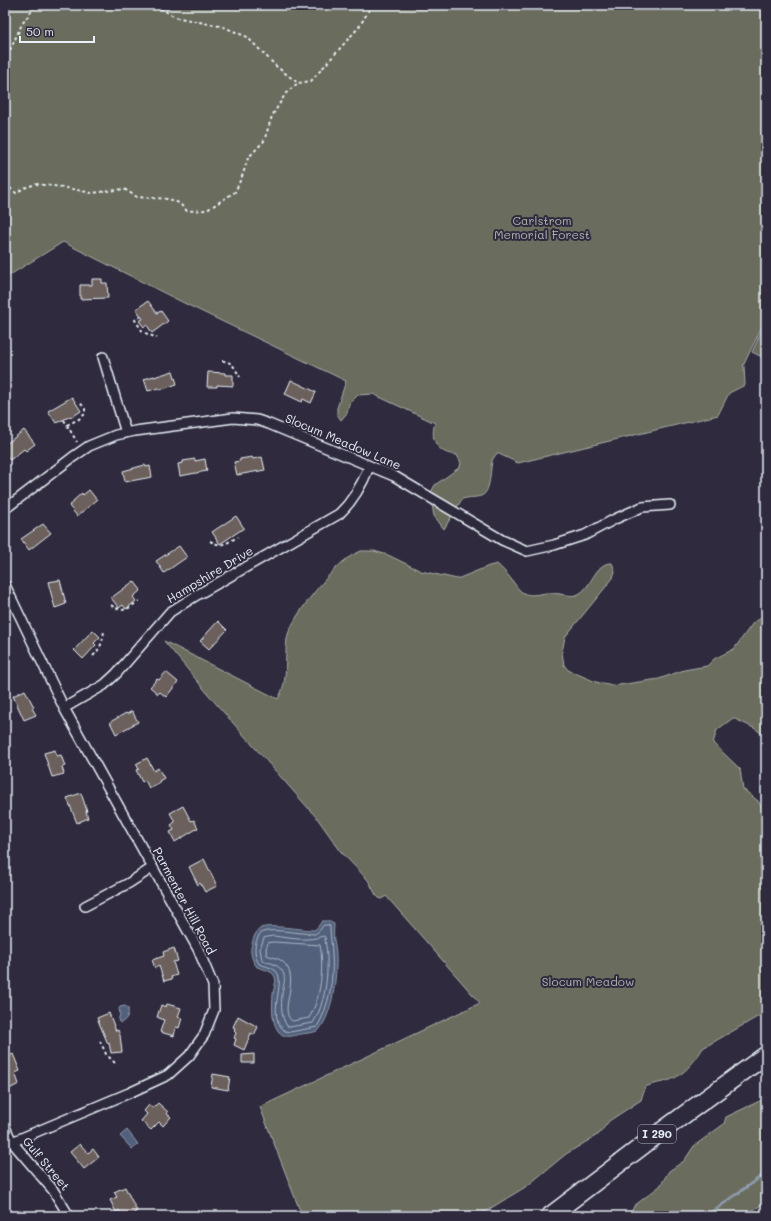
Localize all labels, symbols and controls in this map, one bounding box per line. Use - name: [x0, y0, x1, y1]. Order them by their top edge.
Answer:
- scale bar: [20, 18, 94, 44]
- text: 50 m: [26, 23, 54, 39]
- park label: Carlstrom Memorial Forest: [494, 212, 590, 242]
- street label: Slocum Meadow Lane: [283, 409, 404, 473]
- street label: Hampshire Drive: [163, 542, 256, 606]
- street label: Parmenter Hill Road: [150, 844, 220, 957]
- park label: Slocum Meadow: [542, 973, 634, 989]
- road number: I 290: [638, 1125, 676, 1143]
- street label: Gulf Street: [20, 1133, 74, 1193]

